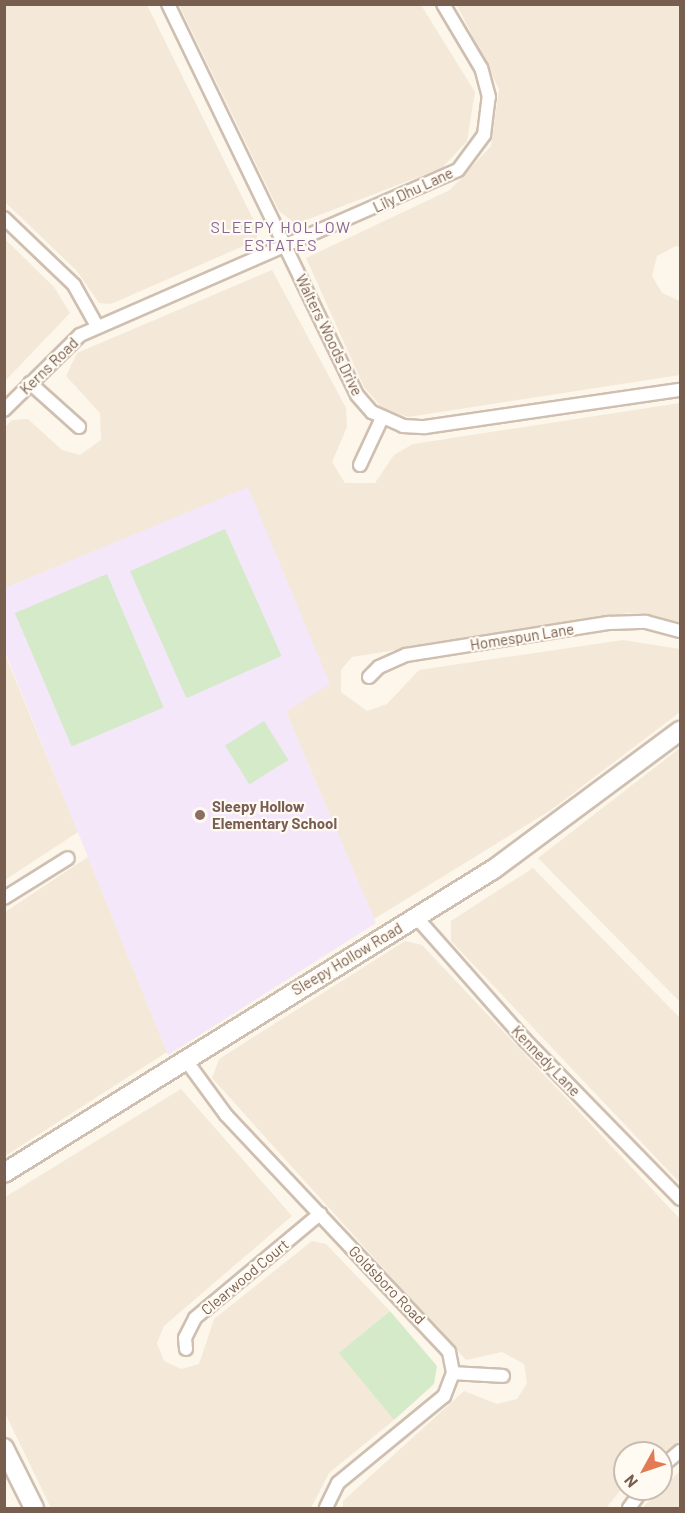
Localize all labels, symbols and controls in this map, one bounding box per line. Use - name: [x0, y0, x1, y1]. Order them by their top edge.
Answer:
- street label: Lily Dhu Lane: [370, 164, 456, 216]
- district label: SLEEPY HOLLOW ESTATES: [210, 217, 352, 255]
- street label: Walters Woods Drive: [292, 271, 366, 399]
- street label: Kerns Road: [16, 334, 82, 398]
- street label: Homespun Lane: [469, 620, 575, 654]
- place label: Sleepy Hollow Elementary School: [212, 797, 337, 832]
- marker: Sleepy Hollow Elementary School: [193, 808, 207, 822]
- street label: Sleepy Hollow Road: [288, 919, 406, 999]
- street label: Kennedy Lane: [508, 1022, 584, 1100]
- street label: Clearwood Court: [198, 1235, 292, 1319]
- street label: Goldsboro Road: [345, 1242, 429, 1328]
- north arrow: [613, 1441, 673, 1501]
- text: N: [620, 1471, 641, 1492]

